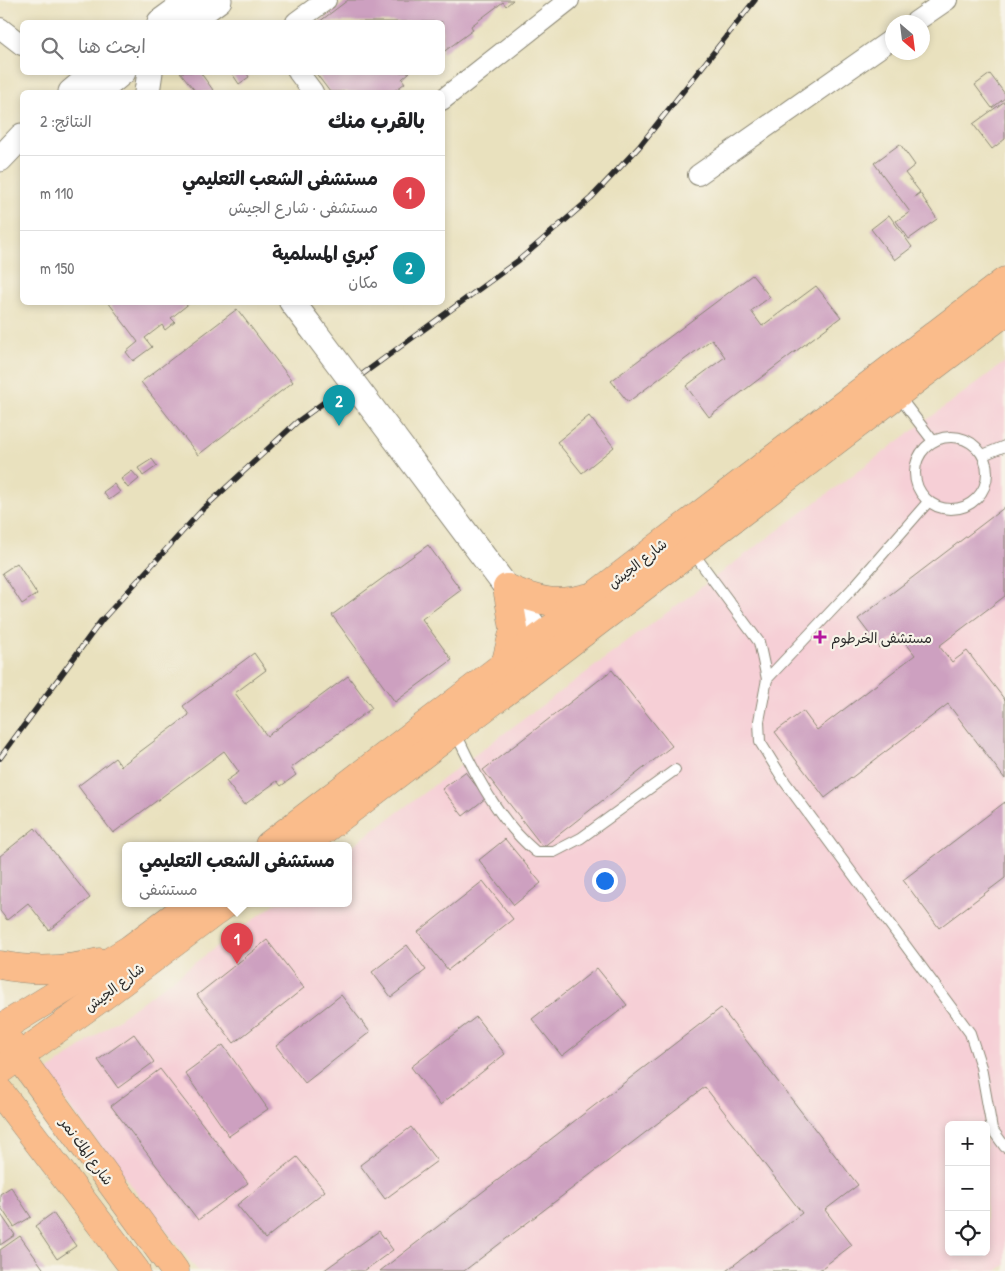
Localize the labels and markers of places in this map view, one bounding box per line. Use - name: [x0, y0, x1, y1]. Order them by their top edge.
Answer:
- pin: 2: [323, 385, 355, 426]
- place label: مستشفى الخرطوم: [831, 628, 932, 649]
- marker: مستشفى الخرطوم: [813, 630, 827, 644]
- pin: 1: [221, 923, 253, 964]

